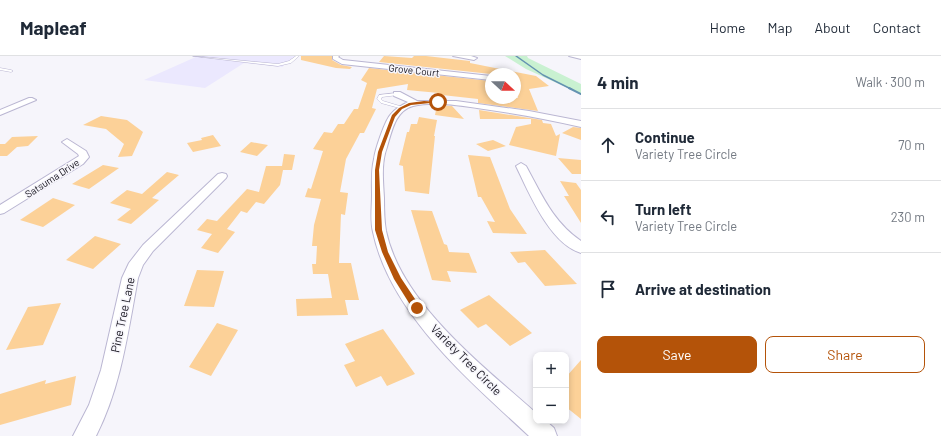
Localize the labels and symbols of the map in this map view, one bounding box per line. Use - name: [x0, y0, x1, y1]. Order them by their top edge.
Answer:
- street label: Grove Court: [388, 61, 440, 79]
- north arrow: [485, 68, 521, 104]
- route start: [429, 93, 447, 111]
- street label: Satsuma Drive: [23, 156, 81, 200]
- street label: Pine Tree Lane: [107, 276, 137, 354]
- route end: [408, 299, 426, 317]
- street label: Variety Tree Circle: [428, 321, 505, 398]

